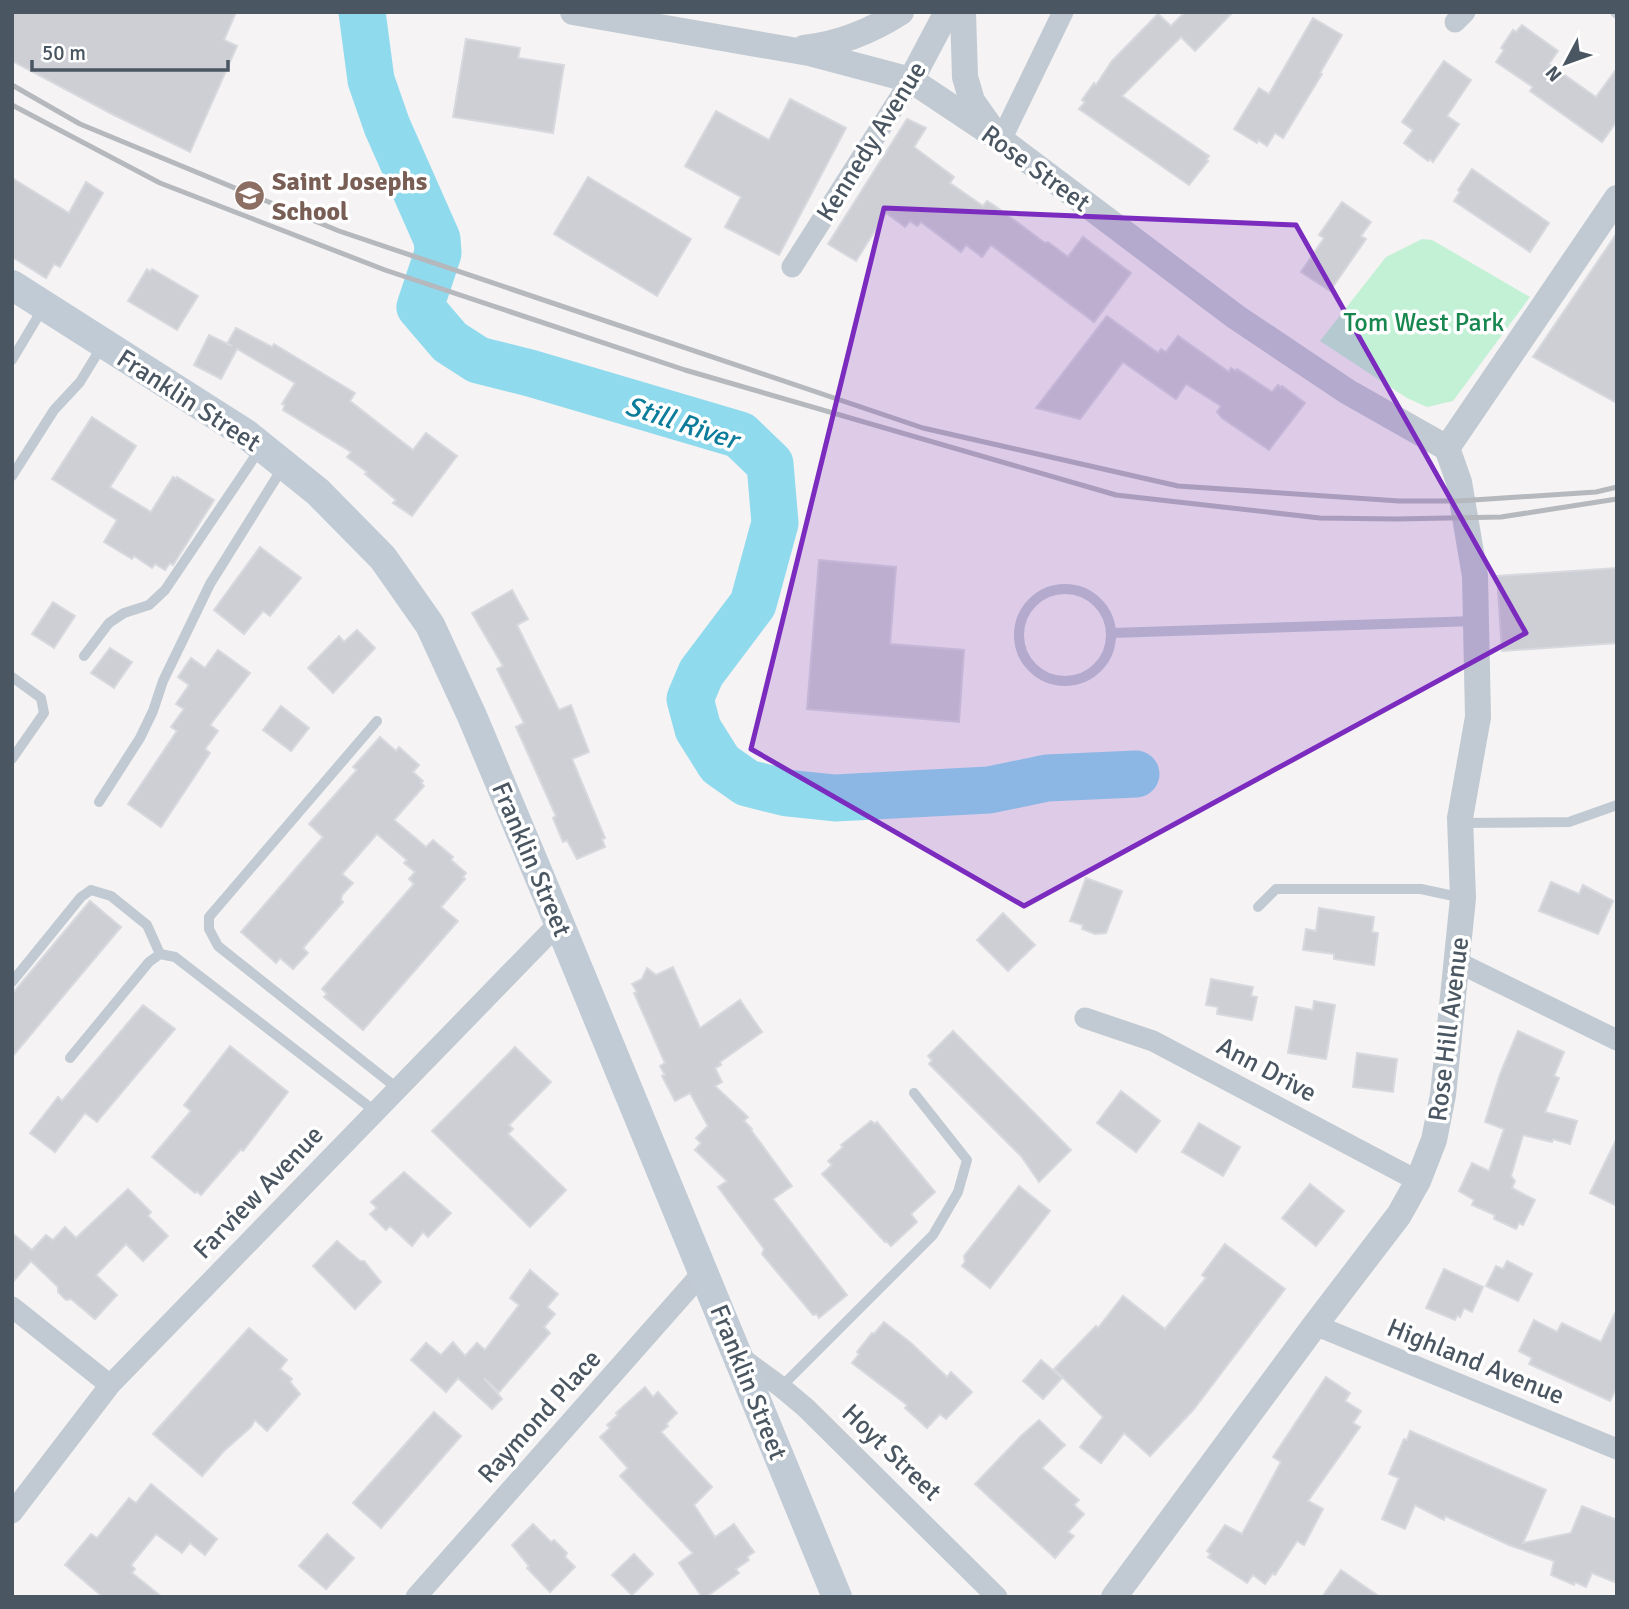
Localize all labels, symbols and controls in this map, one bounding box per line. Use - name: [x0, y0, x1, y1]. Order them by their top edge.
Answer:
- scale bar: [32, 28, 228, 72]
- north arrow: [1531, 28, 1601, 98]
- text: 50 m: [42, 40, 86, 66]
- street label: Kennedy Avenue: [810, 56, 934, 227]
- text: N: [1541, 61, 1567, 86]
- street label: Rose Street: [975, 119, 1096, 219]
- place label: Saint Josephs School: [272, 166, 427, 228]
- school or university icon: Saint Josephs School: [232, 179, 266, 213]
- park label: Tom West Park: [1344, 307, 1504, 339]
- street label: Franklin Street: [111, 343, 266, 459]
- water label: Still River: [621, 389, 746, 458]
- street label: Franklin Street: [484, 777, 578, 941]
- street label: Rose Hill Avenue: [1422, 935, 1476, 1123]
- street label: Ann Drive: [1211, 1030, 1322, 1109]
- street label: Farview Avenue: [187, 1119, 330, 1266]
- street label: Franklin Street: [702, 1300, 794, 1465]
- street label: Highland Avenue: [1382, 1312, 1569, 1412]
- street label: Raymond Place: [471, 1343, 608, 1490]
- street label: Hoyt Street: [835, 1398, 948, 1508]

